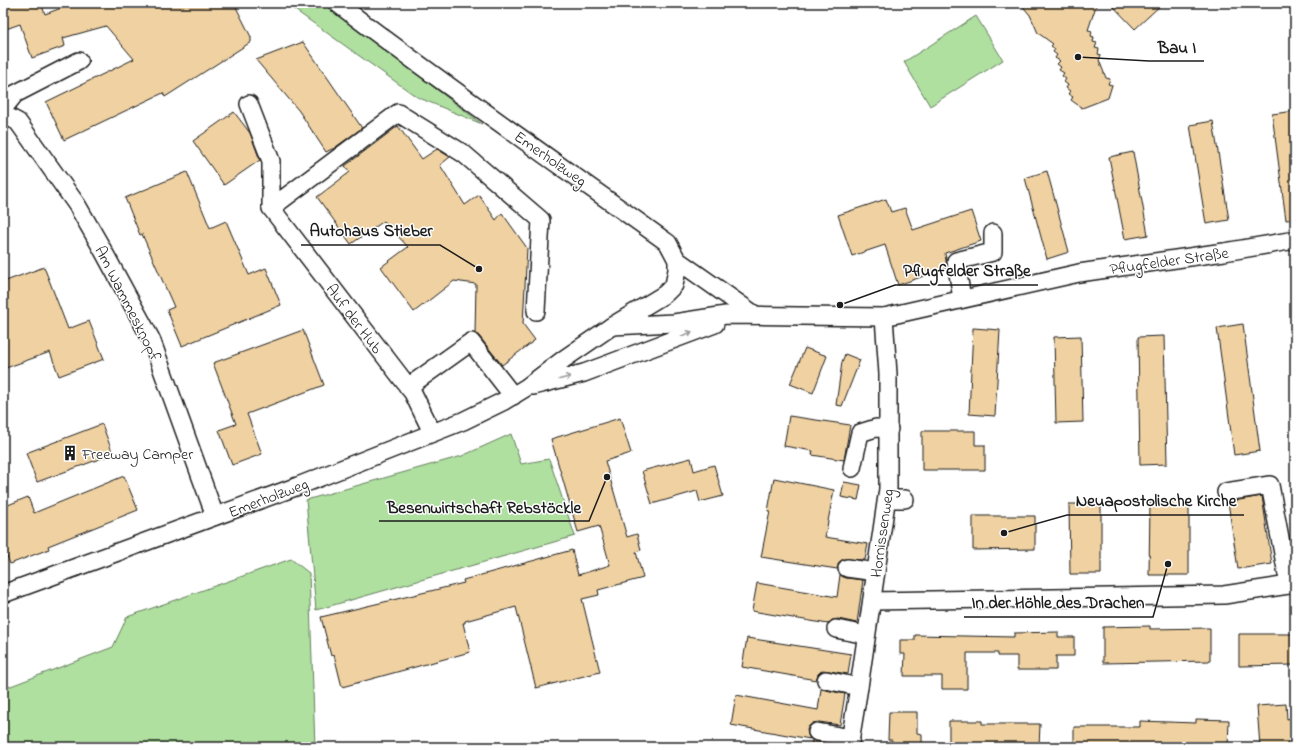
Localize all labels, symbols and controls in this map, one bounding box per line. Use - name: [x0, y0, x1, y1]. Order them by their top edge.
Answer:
- callout: Bau I: [1149, 32, 1204, 61]
- text: Bau I: [1157, 36, 1196, 61]
- street label: Emerholzweg: [509, 126, 591, 194]
- callout: Autohaus Stieber: [301, 216, 440, 245]
- text: Autohaus Stieber: [309, 219, 433, 244]
- street label: Am Wammesknopf: [88, 242, 167, 366]
- street label: Pflugfelder Straße: [1108, 242, 1231, 282]
- callout: Pflugfelder Straße: [895, 256, 1038, 285]
- text: Pflugfelder Straße: [903, 259, 1032, 286]
- street label: Auf der Hub: [319, 279, 388, 360]
- one-way arrow: [681, 330, 694, 337]
- one-way arrow: [558, 374, 571, 381]
- place label: Freeway Camper: [81, 443, 193, 467]
- building icon: Freeway Camper: [61, 444, 79, 462]
- street label: Emerholzweg: [225, 473, 312, 525]
- callout: Neuapostolische Kirche: [1067, 486, 1244, 515]
- street label: Hornissenweg: [865, 487, 901, 579]
- text: Neuapostolische Kirche: [1076, 489, 1238, 514]
- callout: Besenwirtschaft Rebstöckle: [379, 492, 589, 521]
- text: Besenwirtschaft Rebstöckle: [386, 496, 582, 521]
- callout: In der Höhle des Drachen: [964, 588, 1153, 617]
- text: In der Höhle des Drachen: [972, 591, 1145, 616]

